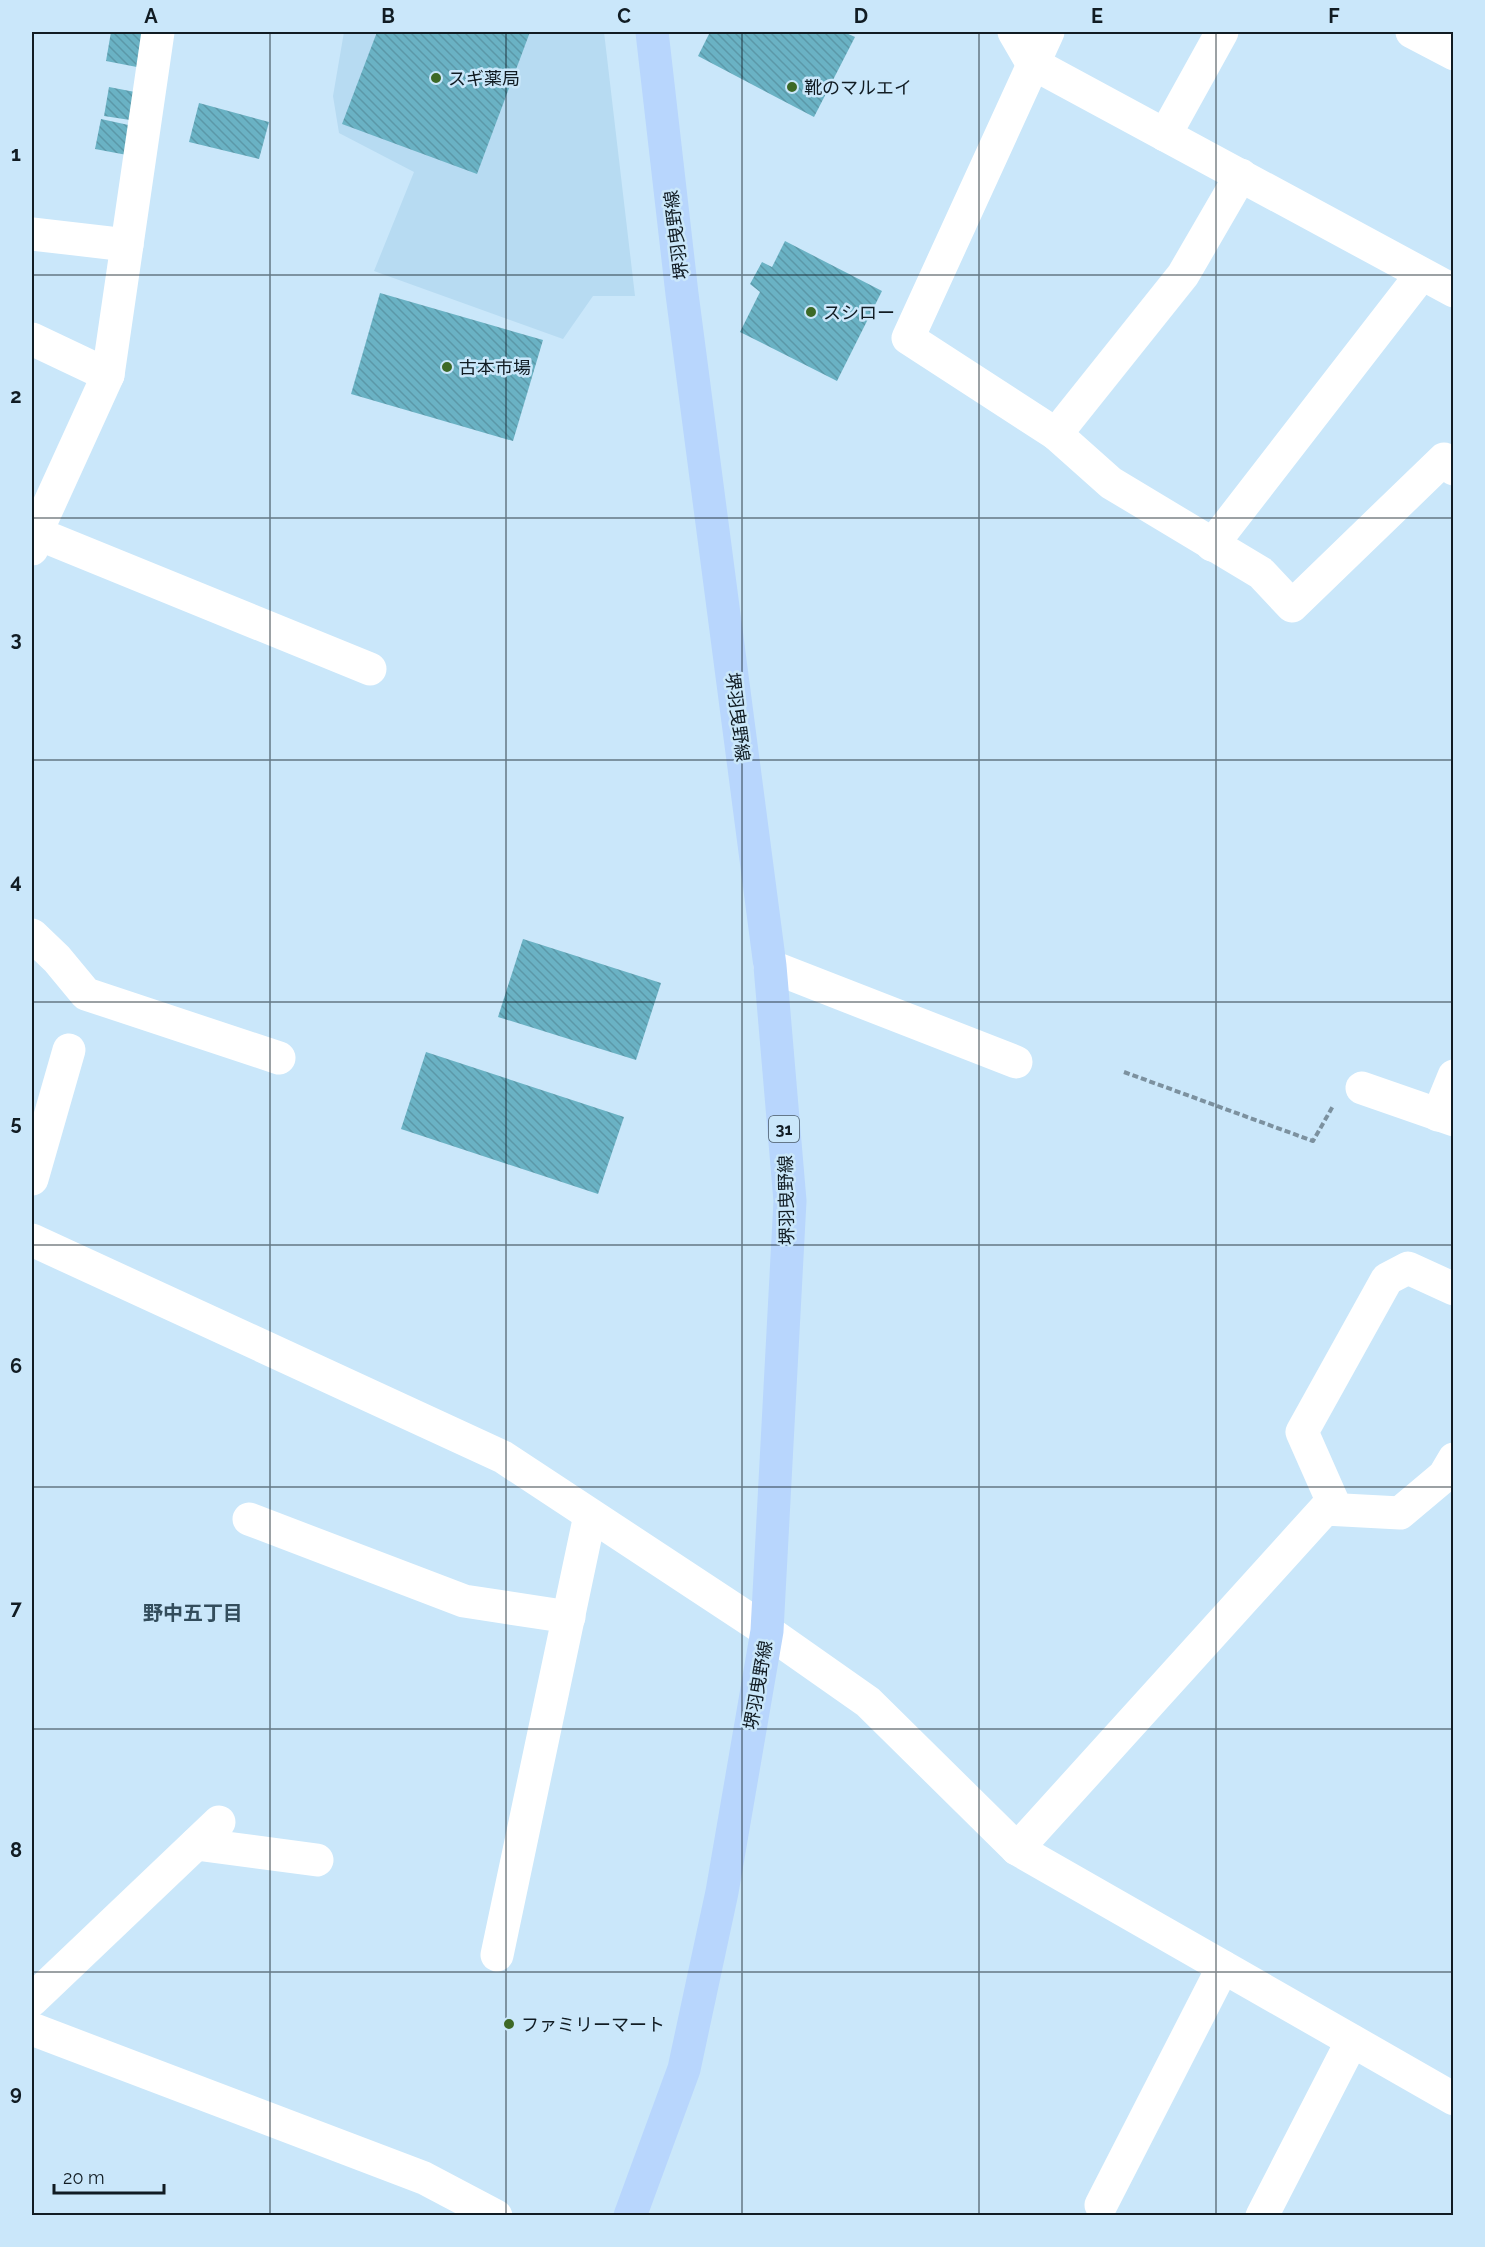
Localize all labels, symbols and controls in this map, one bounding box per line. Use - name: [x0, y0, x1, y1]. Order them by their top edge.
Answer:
- text: A: [144, 4, 158, 28]
- text: B: [381, 4, 395, 28]
- text: C: [617, 4, 631, 28]
- text: D: [854, 4, 868, 28]
- text: E: [1091, 4, 1103, 28]
- text: F: [1328, 4, 1340, 28]
- place label: スギ薬局: [448, 68, 520, 89]
- marker: スギ薬局: [429, 71, 443, 85]
- place label: 靴のマルエイ: [804, 77, 912, 98]
- marker: 靴のマルエイ: [785, 80, 799, 94]
- text: 1: [11, 142, 21, 166]
- street label: 堺羽曳野線: [660, 189, 692, 281]
- place label: スシロー: [823, 302, 895, 323]
- marker: スシロー: [804, 305, 818, 319]
- place label: 古本市場: [459, 357, 531, 378]
- marker: 古本市場: [440, 360, 454, 374]
- text: 2: [10, 384, 22, 408]
- text: 3: [10, 627, 22, 651]
- street label: 堺羽曳野線: [722, 671, 754, 763]
- text: 4: [10, 869, 22, 893]
- text: 5: [10, 1111, 22, 1135]
- road number: 31: [769, 1116, 799, 1142]
- street label: 堺羽曳野線: [775, 1155, 797, 1245]
- text: 6: [10, 1354, 22, 1378]
- text: 7: [10, 1596, 22, 1620]
- district label: 野中五丁目: [143, 1601, 243, 1625]
- street label: 堺羽曳野線: [740, 1639, 776, 1731]
- text: 8: [10, 1838, 22, 1862]
- place label: ファミリーマート: [521, 2014, 665, 2035]
- marker: ファミリーマート: [502, 2017, 516, 2031]
- text: 9: [10, 2081, 22, 2105]
- scale bar: [54, 2157, 164, 2195]
- text: 20 m: [63, 2167, 105, 2188]

